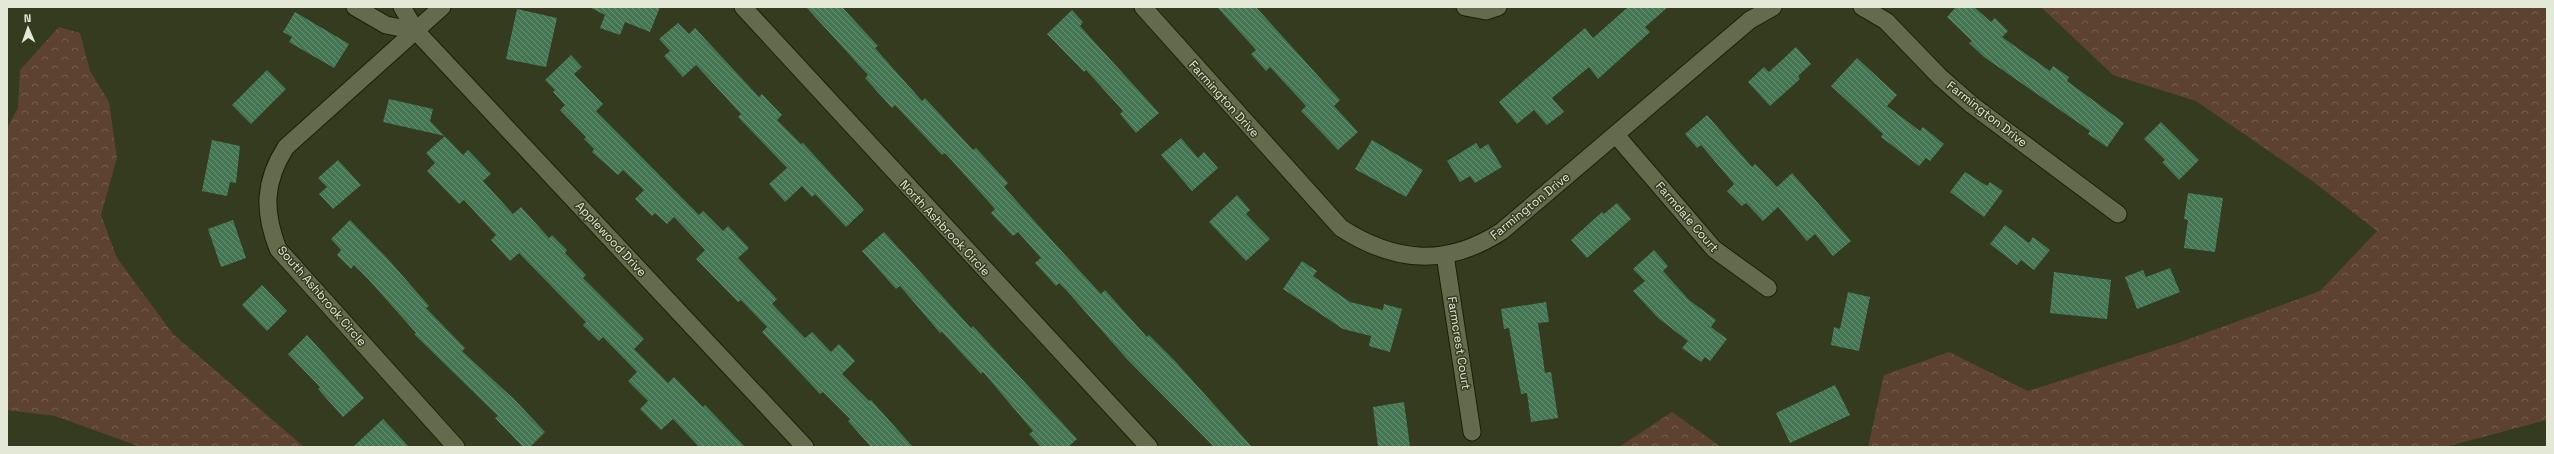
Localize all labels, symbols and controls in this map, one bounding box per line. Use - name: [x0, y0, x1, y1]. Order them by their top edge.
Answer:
- north arrow: [8, 8, 48, 48]
- text: N: [24, 11, 32, 25]
- street label: Farmington Drive: [1185, 57, 1263, 141]
- street label: Farmington Drive: [1943, 78, 2031, 150]
- street label: Farmington Drive: [1487, 169, 1573, 243]
- street label: North Ashbrook Circle: [896, 177, 994, 279]
- street label: Farmdale Court: [1652, 178, 1722, 256]
- street label: Applewood Drive: [572, 198, 650, 280]
- street label: South Ashbrook Circle: [274, 243, 370, 349]
- street label: Farmcrest Court: [1444, 295, 1474, 391]

